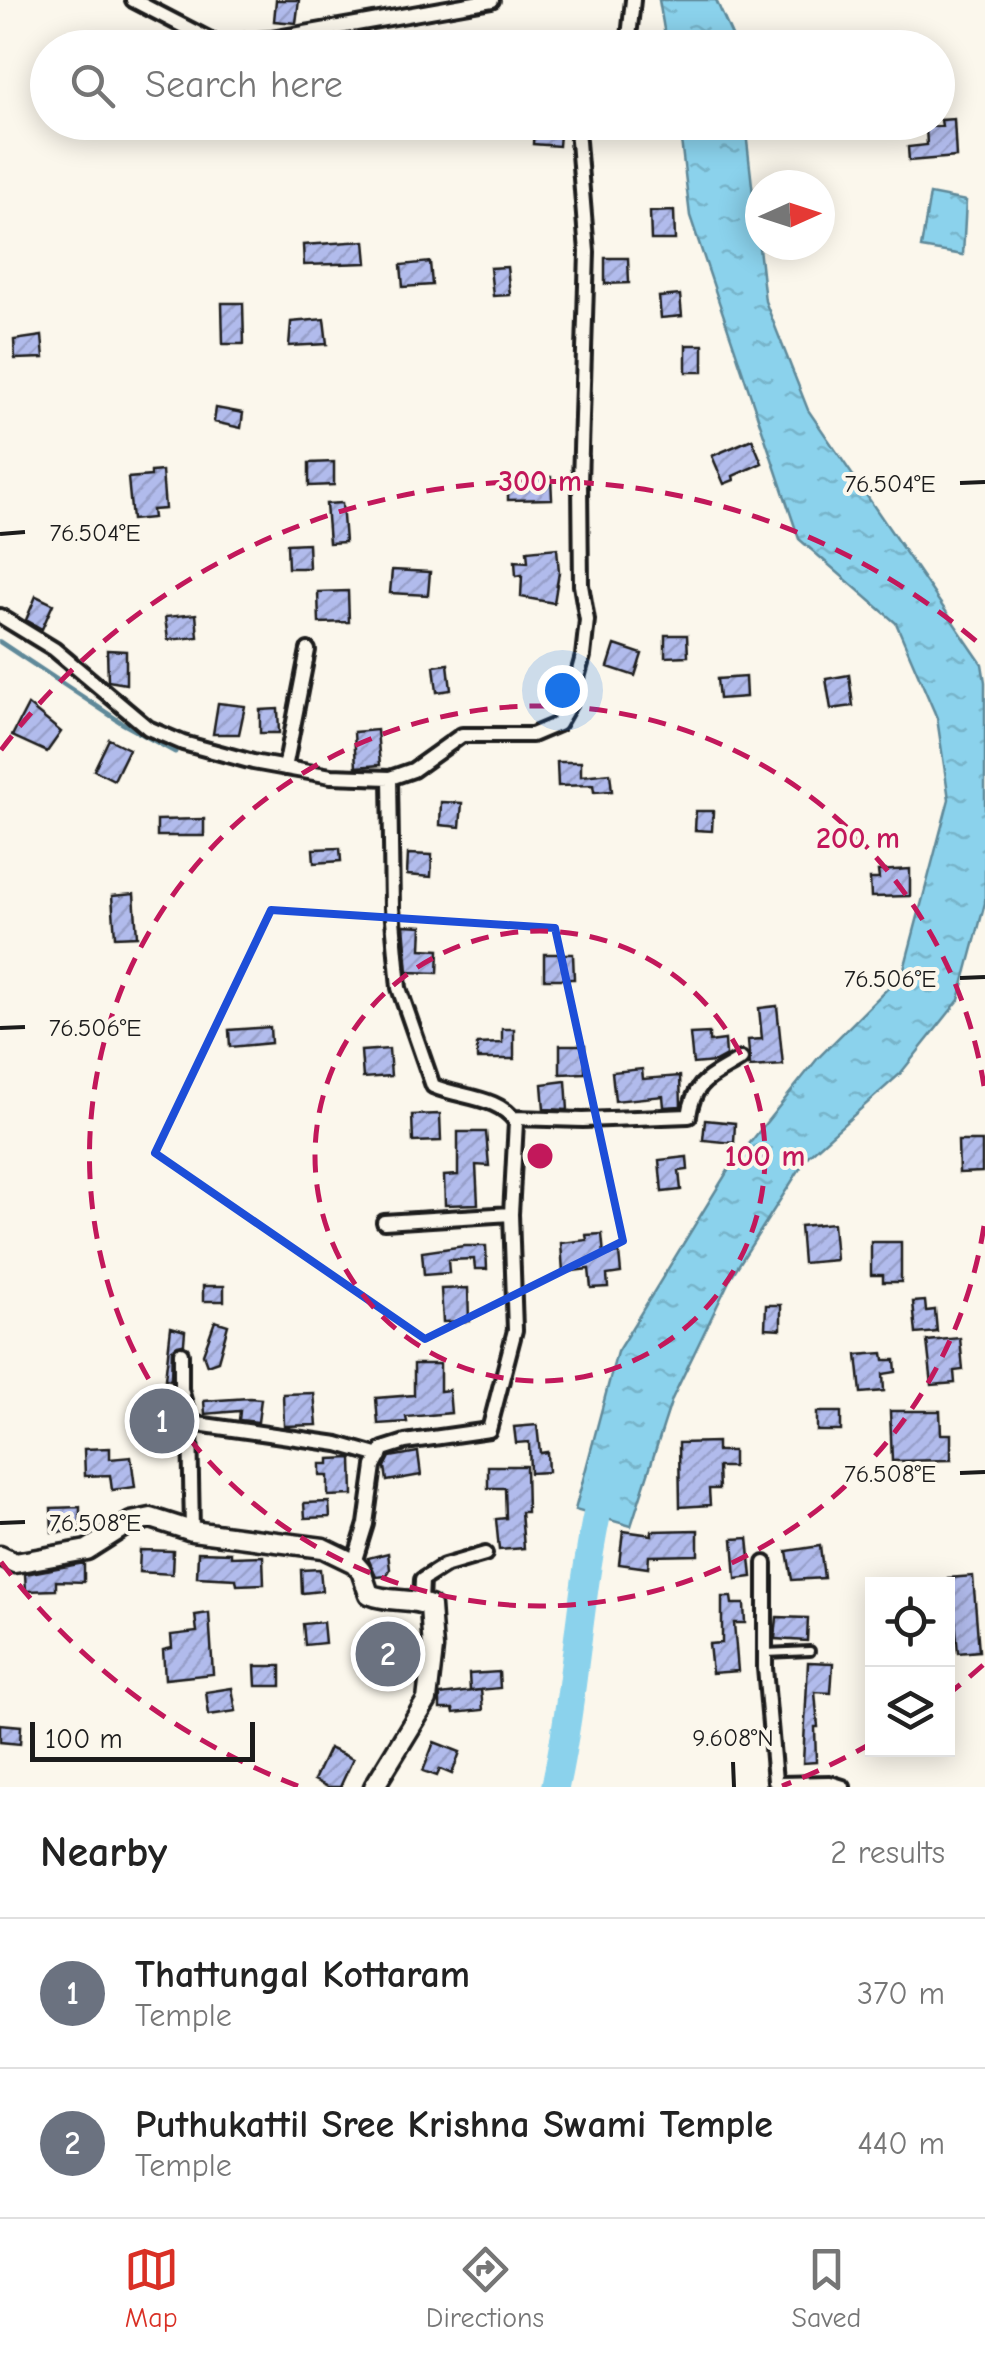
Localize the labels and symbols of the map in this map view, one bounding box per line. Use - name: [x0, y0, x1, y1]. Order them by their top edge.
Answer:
- north arrow: [745, 170, 835, 260]
- text: 300 m: [498, 464, 582, 499]
- text: 76.504°E: [844, 469, 936, 498]
- text: 76.504°E: [49, 518, 141, 547]
- your location: [537, 665, 588, 716]
- text: 200 m: [816, 821, 900, 856]
- text: 76.506°E: [844, 964, 936, 993]
- text: 76.506°E: [49, 1013, 141, 1042]
- centre of rings: [522, 1138, 558, 1174]
- text: 100 m: [725, 1139, 805, 1174]
- pin: 1: [130, 1384, 194, 1458]
- text: 76.508°E: [844, 1459, 936, 1488]
- text: 76.508°E: [49, 1508, 141, 1537]
- pin: 2: [356, 1616, 420, 1692]
- scale bar: [30, 1717, 255, 1762]
- text: 9.608°N: [692, 1723, 774, 1752]

